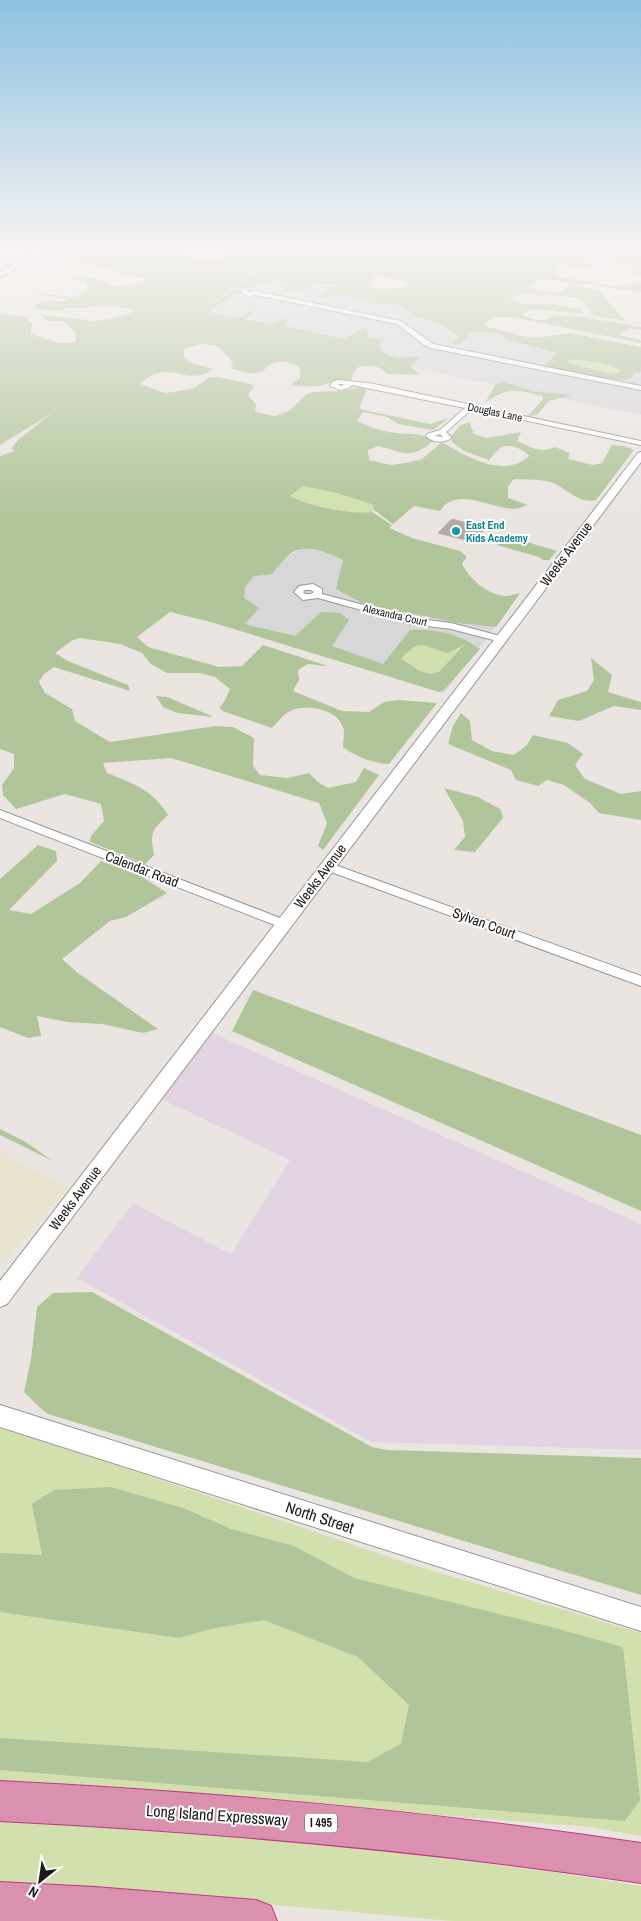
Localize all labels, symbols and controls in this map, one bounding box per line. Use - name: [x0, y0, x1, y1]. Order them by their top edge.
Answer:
- street label: Douglas Lane: [466, 399, 524, 425]
- place label: East End Kids Academy: [466, 518, 528, 545]
- street label: Weeks Avenue: [536, 518, 596, 590]
- marker: East End Kids Academy: [450, 525, 462, 537]
- street label: Alexandra Court: [361, 601, 429, 629]
- street label: Weeks Avenue: [290, 840, 350, 912]
- street label: Calendar Road: [103, 847, 181, 891]
- street label: Sylvan Court: [450, 903, 518, 943]
- street label: Weeks Avenue: [45, 1162, 105, 1234]
- street label: North Street: [283, 1496, 357, 1538]
- street label: Long Island Expressway: [145, 1799, 289, 1831]
- road number: I 495: [305, 1814, 337, 1832]
- north arrow: [15, 1856, 65, 1906]
- text: N: [25, 1882, 42, 1902]

